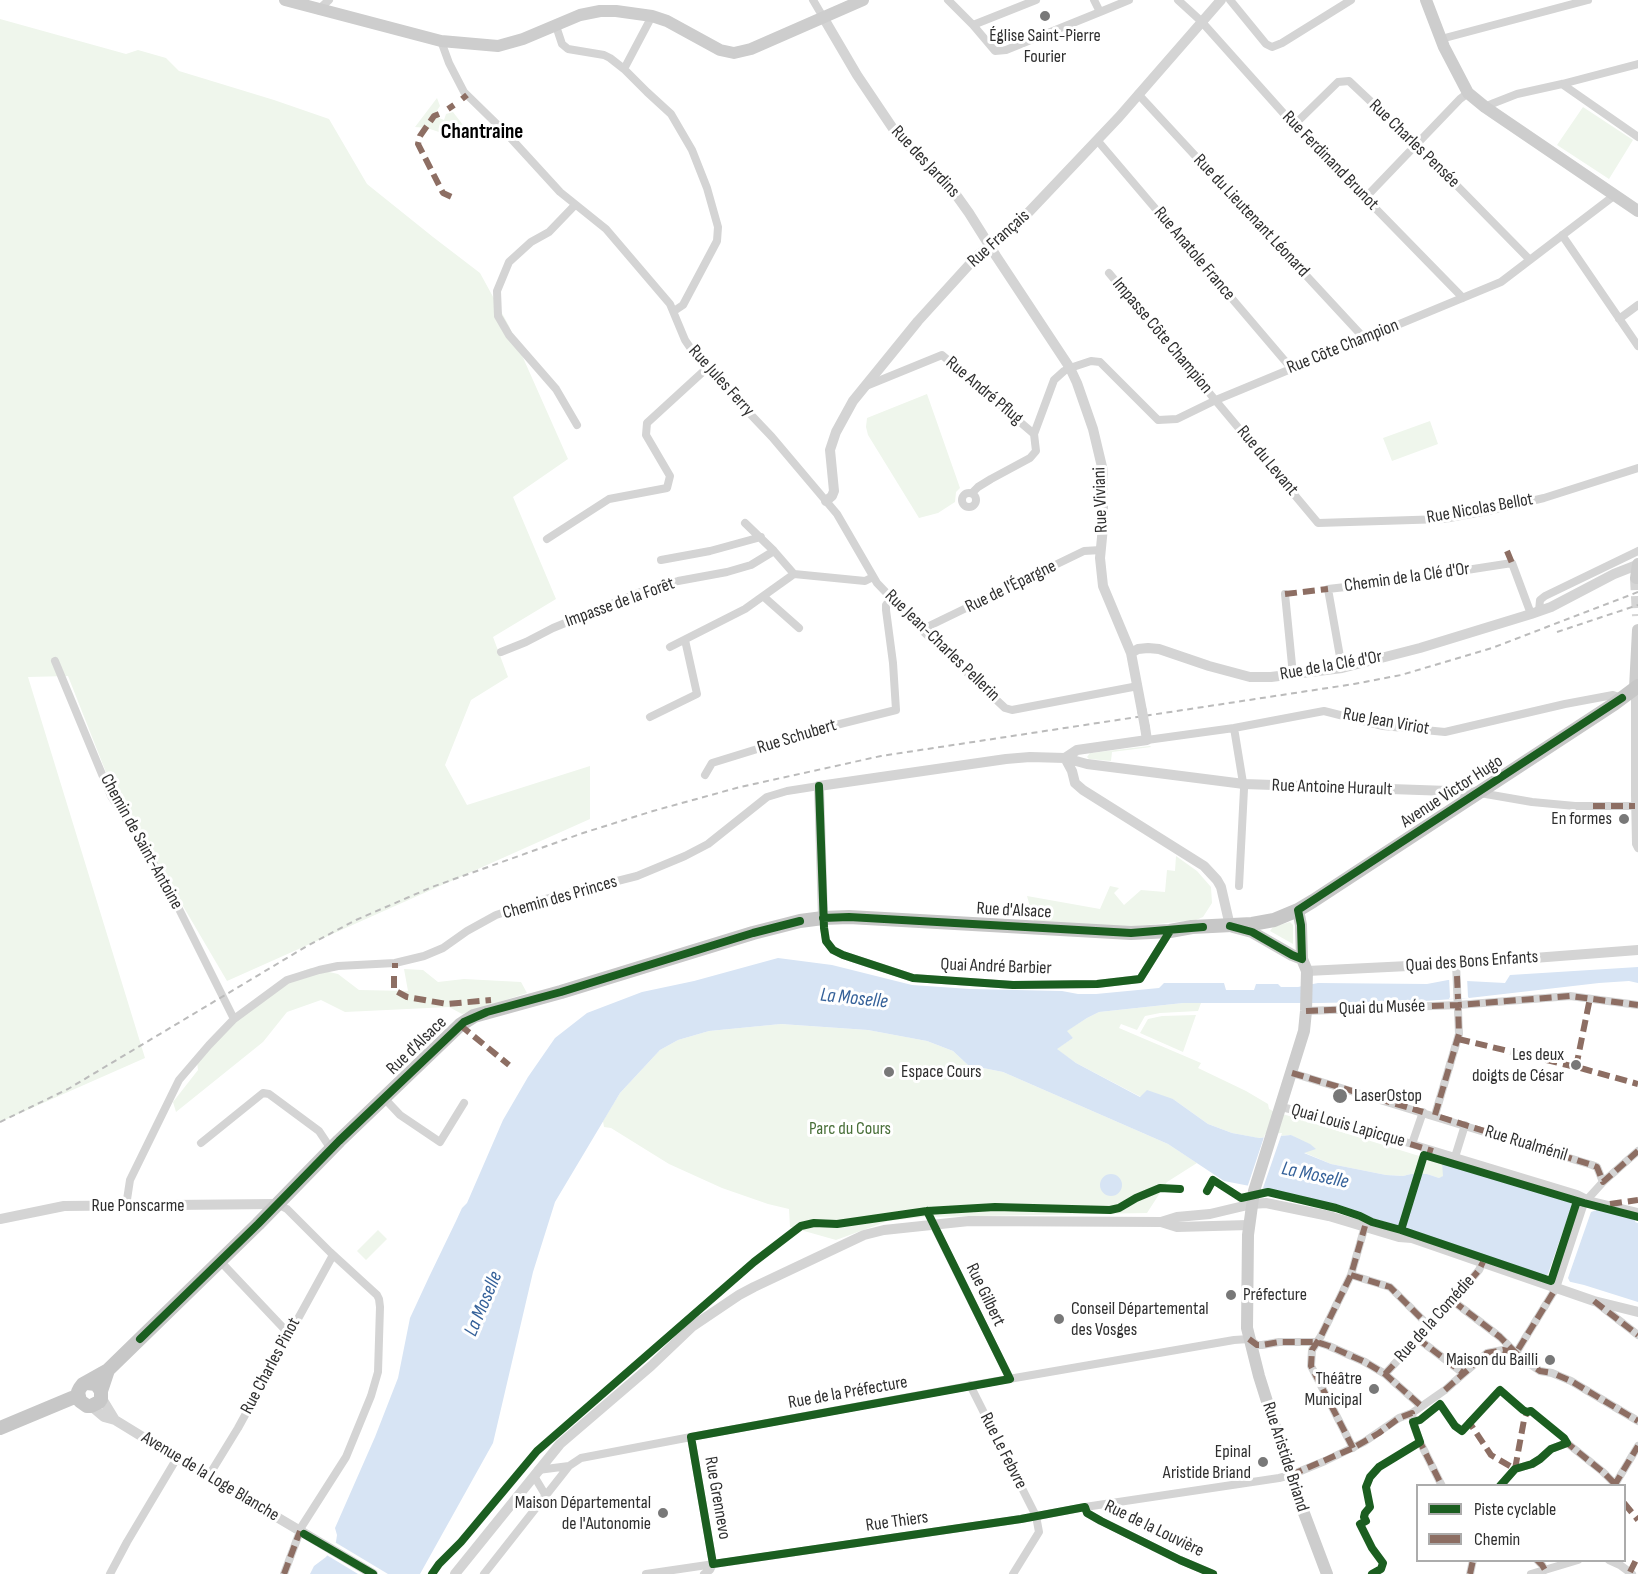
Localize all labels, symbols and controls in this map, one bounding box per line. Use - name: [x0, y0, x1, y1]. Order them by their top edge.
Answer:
- marker: Église Saint-Pierre Fourier: [1038, 9, 1052, 23]
- place label: Église Saint-Pierre Fourier: [989, 25, 1101, 68]
- street label: Rue Charles Pensée: [1364, 95, 1464, 193]
- street label: Rue Ferdinand Brunot: [1277, 107, 1383, 215]
- district label: Chantraine: [441, 120, 523, 146]
- street label: Rue des Jardins: [886, 122, 964, 202]
- street label: Rue du Lieutenant Léonard: [1188, 150, 1314, 282]
- street label: Rue Anatole France: [1149, 203, 1239, 305]
- street label: Rue Français: [964, 206, 1034, 272]
- street label: Impasse Côte Champion: [1107, 274, 1217, 398]
- street label: Rue Côte Champion: [1284, 315, 1402, 379]
- street label: Rue Jules Ferry: [683, 341, 759, 421]
- street label: Rue André Pflug: [941, 352, 1027, 430]
- street label: Rue du Levant: [1232, 422, 1302, 500]
- street label: Rue Viviani: [1089, 467, 1113, 533]
- street label: Rue Nicolas Bellot: [1425, 489, 1535, 529]
- street label: Rue de l'Épargne: [962, 556, 1060, 618]
- street label: Chemin de la Clé d'Or: [1343, 559, 1471, 597]
- street label: Impasse de la Forêt: [562, 573, 678, 633]
- street label: Rue Jean-Charles Pellerin: [880, 586, 1004, 706]
- street label: Rue de la Clé d'Or: [1278, 646, 1384, 686]
- street label: Rue Jean Viriot: [1341, 704, 1431, 740]
- street label: Rue Schubert: [755, 715, 839, 759]
- street label: Avenue Victor Hugo: [1397, 751, 1507, 833]
- street label: Chemin de Saint-Antoine: [95, 771, 187, 913]
- street label: Rue Antoine Hurault: [1271, 775, 1393, 801]
- place label: En formes: [1551, 808, 1612, 830]
- marker: En formes: [1617, 812, 1631, 826]
- street label: Chemin des Princes: [500, 871, 620, 925]
- street label: Rue d'Alsace: [976, 898, 1052, 924]
- street label: Quai des Bons Enfants: [1405, 947, 1539, 977]
- street label: Quai André Barbier: [940, 954, 1052, 980]
- water label: La Moselle: [819, 984, 889, 1014]
- street label: Quai du Musée: [1338, 996, 1426, 1020]
- street label: Rue d'Alsace: [382, 1012, 452, 1080]
- place label: Les deux doigts de César: [1472, 1044, 1564, 1086]
- marker: Les deux doigts de César: [1569, 1058, 1583, 1072]
- place label: Espace Cours: [901, 1061, 981, 1083]
- marker: Espace Cours: [882, 1065, 896, 1079]
- place label: LaserOstop: [1354, 1085, 1422, 1107]
- marker: LaserOstop: [1331, 1087, 1349, 1105]
- street label: Quai Louis Lapicque: [1289, 1099, 1407, 1153]
- park label: Parc du Cours: [809, 1118, 891, 1140]
- street label: Rue Rualménil: [1482, 1121, 1570, 1167]
- water label: La Moselle: [1279, 1157, 1351, 1195]
- street label: Rue Ponscarme: [91, 1195, 185, 1217]
- street label: Rue Gilbert: [961, 1260, 1009, 1330]
- water label: La Moselle: [460, 1268, 508, 1340]
- street label: Rue de la Comédie: [1390, 1271, 1480, 1367]
- place label: Préfecture: [1243, 1284, 1307, 1306]
- marker: Préfecture: [1224, 1288, 1238, 1302]
- place label: Conseil Départemental des Vosges: [1071, 1298, 1209, 1340]
- marker: Conseil Départemental des Vosges: [1052, 1312, 1066, 1326]
- street label: Rue Charles Pinot: [237, 1314, 305, 1418]
- place label: Maison du Bailli: [1446, 1349, 1538, 1371]
- marker: Maison du Bailli: [1543, 1353, 1557, 1367]
- place label: Théâtre Municipal: [1304, 1368, 1362, 1410]
- street label: Rue de la Préfecture: [787, 1372, 909, 1414]
- marker: Théâtre Municipal: [1367, 1382, 1381, 1396]
- street label: Rue Aristide Briand: [1257, 1399, 1313, 1515]
- street label: Rue Le Febvre: [975, 1409, 1031, 1493]
- street label: Avenue de la Loge Blanche: [137, 1427, 283, 1527]
- place label: Epinal Aristide Briand: [1163, 1441, 1251, 1484]
- street label: Rue Grennevo: [699, 1455, 735, 1541]
- marker: Epinal Aristide Briand: [1256, 1455, 1270, 1469]
- legend: [1416, 1484, 1626, 1562]
- place label: Maison Départemental de l'Autonomie: [515, 1492, 651, 1534]
- street label: Rue de la Louvière: [1101, 1496, 1207, 1562]
- text: Piste cyclable: [1474, 1499, 1556, 1520]
- marker: Maison Départemental de l'Autonomie: [656, 1506, 670, 1520]
- street label: Rue Thiers: [864, 1507, 930, 1537]
- text: Chemin: [1474, 1529, 1520, 1550]

